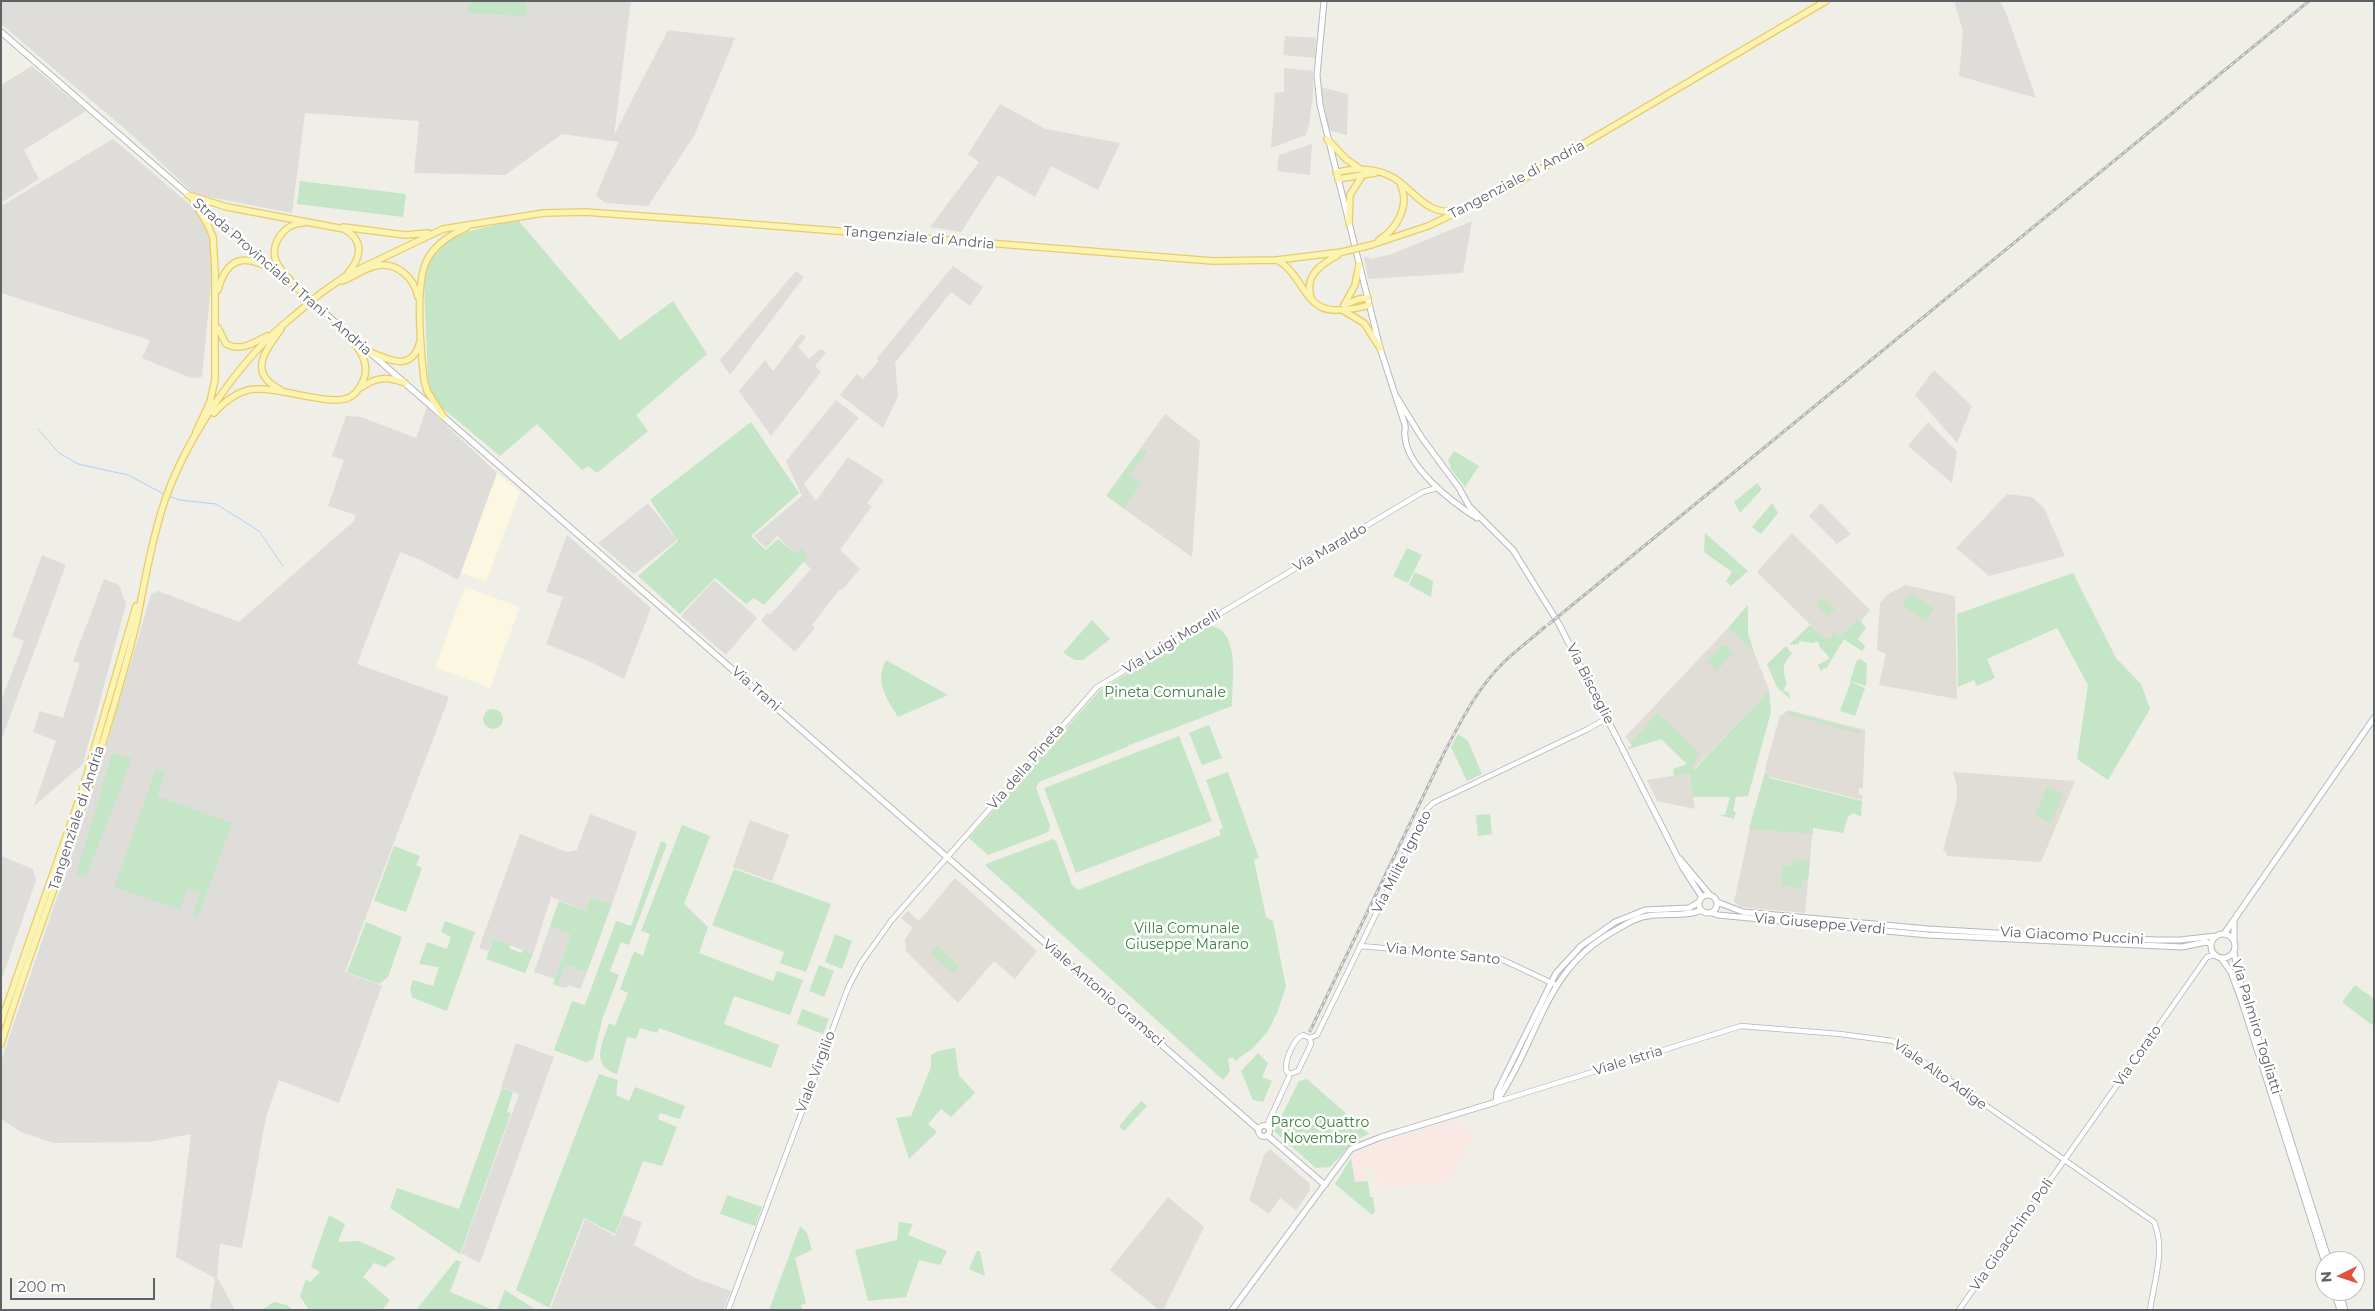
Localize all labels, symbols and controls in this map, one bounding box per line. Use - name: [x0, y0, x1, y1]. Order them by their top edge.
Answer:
- street label: Tangenziale di Andria: [1446, 137, 1588, 223]
- street label: Strada Provinciale 1 Trani - Andria: [189, 195, 375, 359]
- street label: Tangenziale di Andria: [843, 223, 995, 253]
- street label: Via Maraldo: [1290, 520, 1370, 576]
- street label: Via Luigi Morelli: [1120, 606, 1224, 678]
- street label: Via Bisceglie: [1563, 641, 1617, 727]
- street label: Via Trani: [728, 663, 784, 715]
- park label: Pineta Comunale: [1104, 685, 1226, 701]
- street label: Via della Pineta: [984, 721, 1068, 813]
- street label: Tangenziale di Andria: [46, 743, 108, 893]
- street label: Via Milite Ignoto: [1369, 808, 1435, 916]
- street label: Via Giuseppe Verdi: [1754, 910, 1886, 938]
- park label: Villa Comunale Giuseppe Marano: [1125, 921, 1249, 954]
- street label: Via Giacomo Puccini: [2000, 924, 2144, 948]
- street label: Viale Antonio Gramsci: [1039, 936, 1167, 1050]
- street label: Via Monte Santo: [1385, 940, 1501, 968]
- street label: Via Palmiro Togliatti: [2228, 958, 2284, 1096]
- street label: Via Corato: [2111, 1022, 2165, 1090]
- street label: Viale Virgilio: [793, 1029, 839, 1115]
- street label: Viale Alto Adige: [1890, 1036, 1990, 1114]
- street label: Viale Istria: [1591, 1042, 1665, 1080]
- park label: Parco Quattro Novembre: [1271, 1115, 1369, 1148]
- street label: Via Gioacchino Poli: [1967, 1175, 2057, 1295]
- north arrow: [2315, 1251, 2365, 1301]
- scale bar: [12, 1268, 158, 1300]
- text: N: [2317, 1271, 2335, 1283]
- text: 200 m: [18, 1277, 66, 1296]

